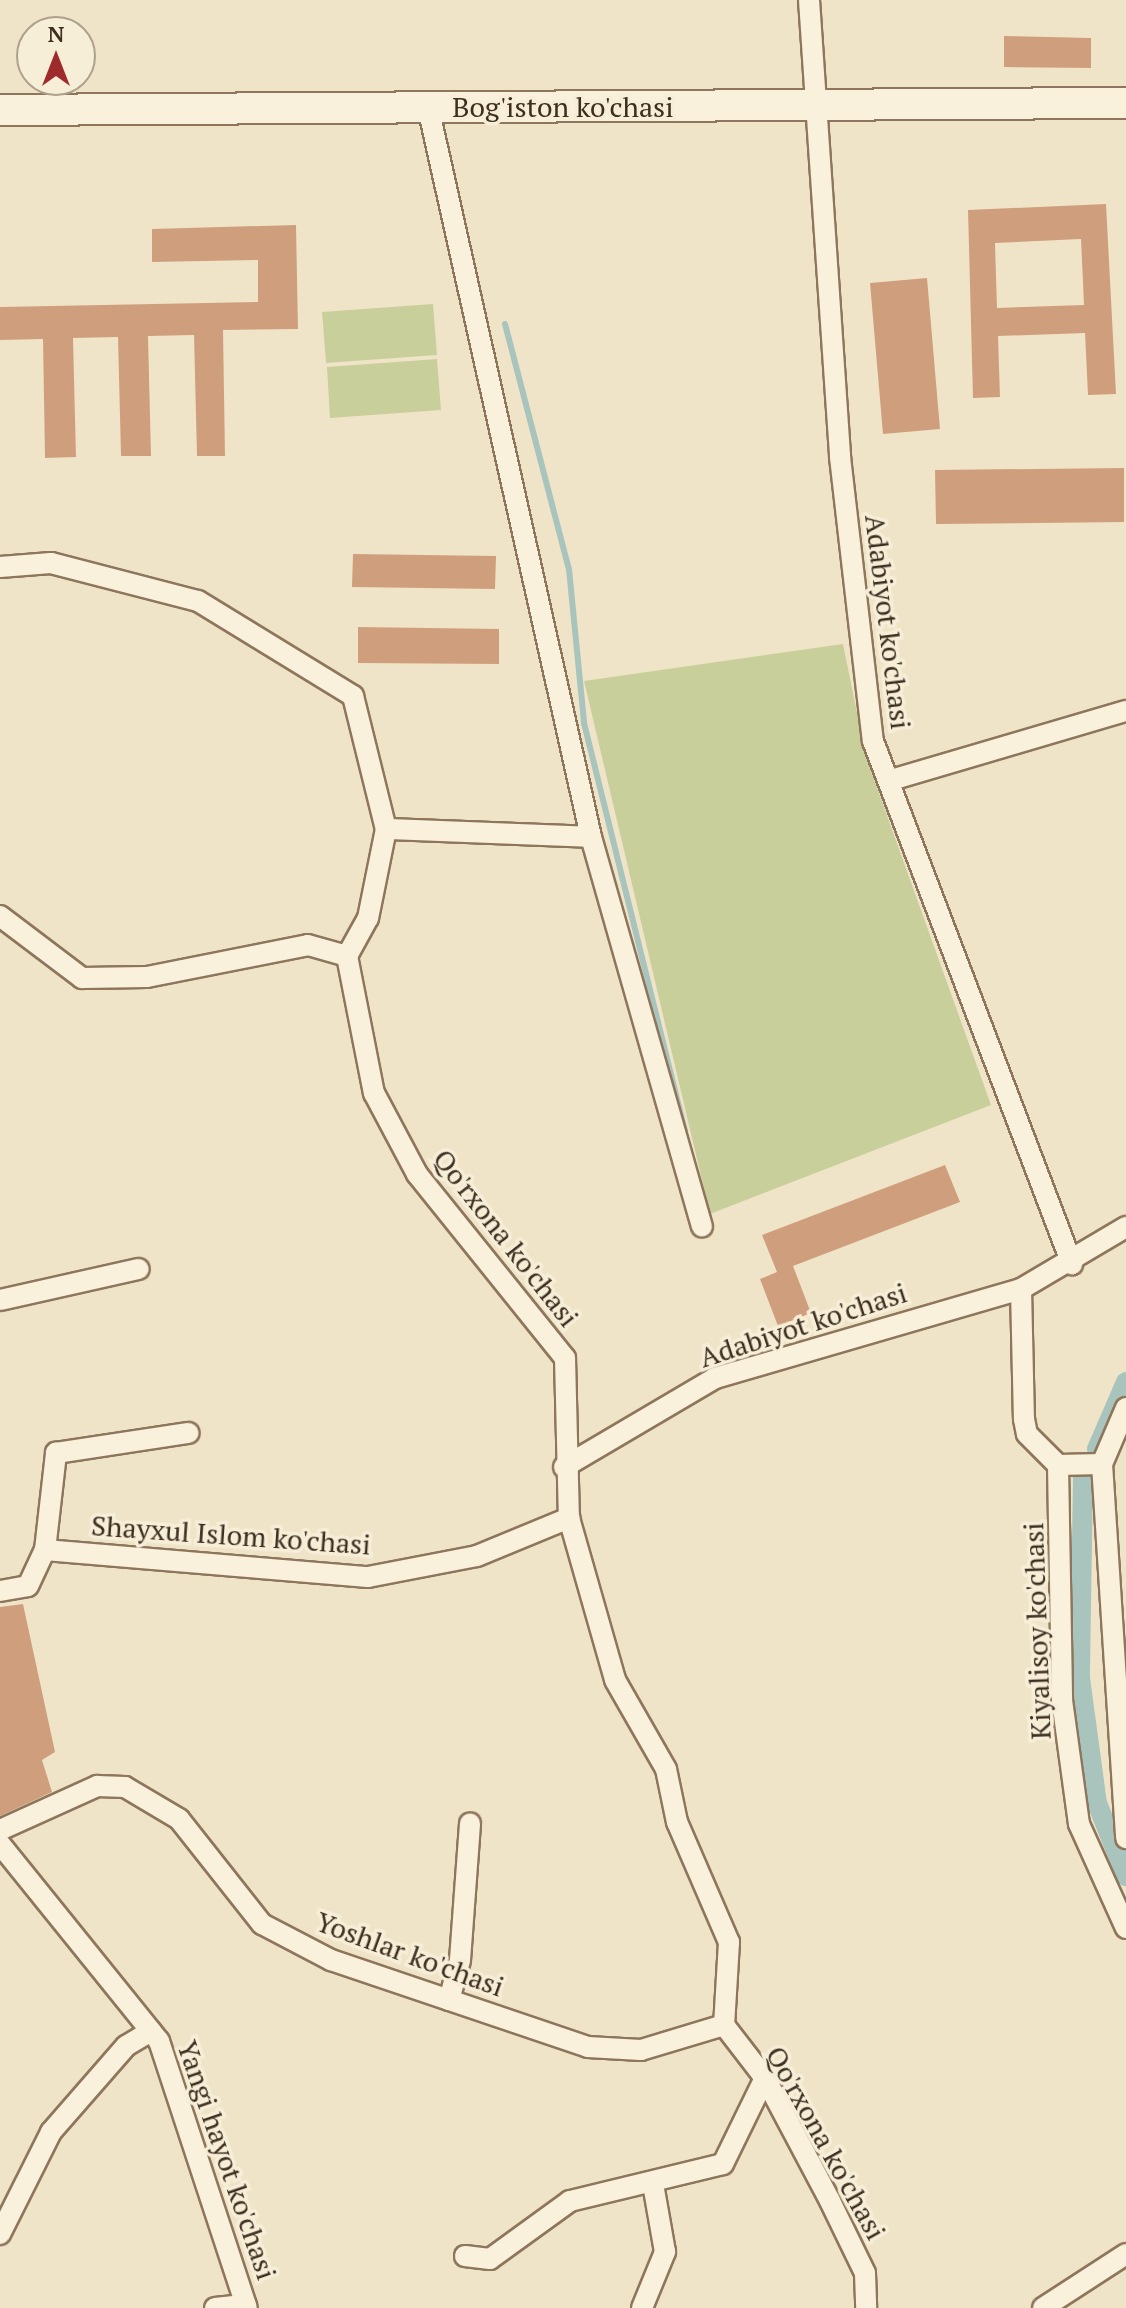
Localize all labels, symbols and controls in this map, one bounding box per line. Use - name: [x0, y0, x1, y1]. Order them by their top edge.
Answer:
- north arrow: [16, 16, 96, 96]
- text: N: [48, 19, 64, 48]
- street label: Bog'iston ko'chasi: [452, 90, 674, 124]
- street label: Adabiyot ko'chasi: [858, 513, 918, 731]
- street label: Qo'rxona ko'chasi: [426, 1142, 586, 1334]
- street label: Adabiyot ko'chasi: [695, 1276, 911, 1374]
- street label: Shayxul Islom ko'chasi: [90, 1508, 372, 1562]
- street label: Kiyalisoy ko'chasi: [1016, 1522, 1058, 1740]
- street label: Yoshlar ko'chasi: [312, 1904, 508, 2004]
- street label: Yangi hayot ko'chasi: [170, 2036, 284, 2284]
- street label: Qo'rxona ko'chasi: [759, 2040, 893, 2246]

